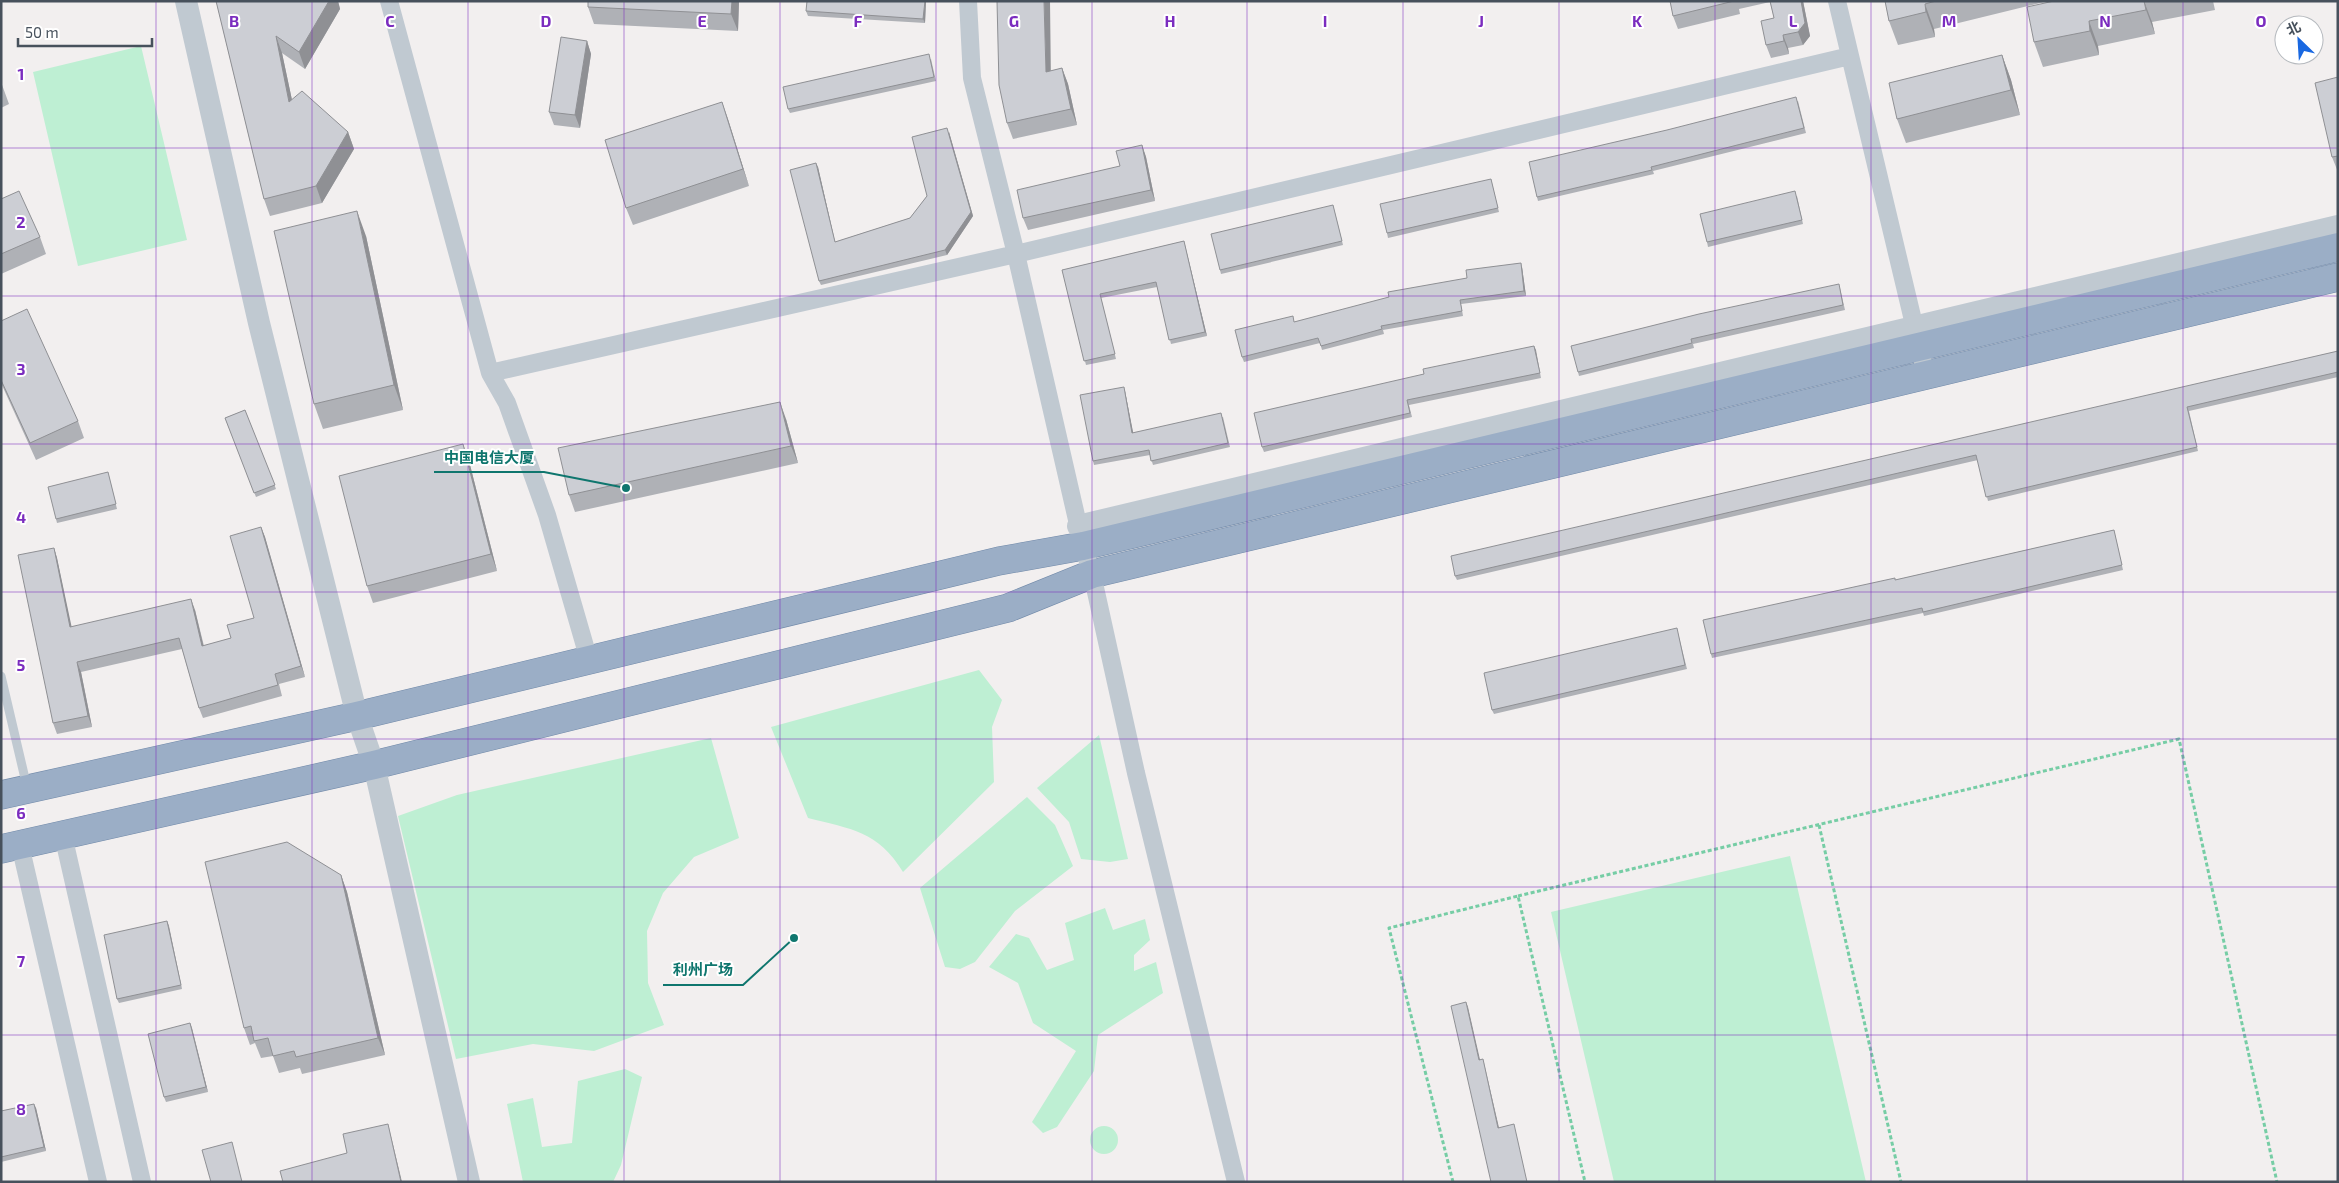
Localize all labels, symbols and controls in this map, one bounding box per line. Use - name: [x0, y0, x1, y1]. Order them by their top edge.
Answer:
- text: B: [229, 11, 239, 30]
- text: C: [385, 11, 395, 30]
- text: D: [541, 11, 552, 30]
- text: E: [697, 11, 707, 30]
- text: F: [854, 11, 863, 30]
- text: G: [1009, 11, 1019, 30]
- text: H: [1164, 11, 1176, 30]
- text: I: [1323, 11, 1327, 30]
- text: J: [1478, 11, 1484, 30]
- text: K: [1632, 11, 1643, 30]
- text: L: [1789, 11, 1798, 30]
- text: M: [1942, 11, 1956, 30]
- text: N: [2099, 11, 2111, 30]
- text: O: [2255, 11, 2267, 30]
- scale bar: [18, 15, 151, 47]
- north arrow: [2274, 15, 2324, 65]
- text: 北: [2283, 17, 2303, 38]
- text: 50 m: [25, 23, 59, 41]
- text: 1: [18, 64, 24, 83]
- text: 2: [16, 212, 26, 231]
- text: 3: [16, 359, 26, 378]
- callout: 中国电信大厦: [434, 442, 544, 472]
- text: 中国电信大厦: [444, 448, 534, 466]
- text: 4: [16, 507, 26, 526]
- text: 5: [17, 655, 26, 674]
- text: 6: [16, 803, 26, 822]
- text: 7: [17, 951, 26, 970]
- callout: 利州广场: [663, 955, 743, 985]
- text: 利州广场: [673, 960, 733, 978]
- text: 8: [16, 1099, 26, 1118]

